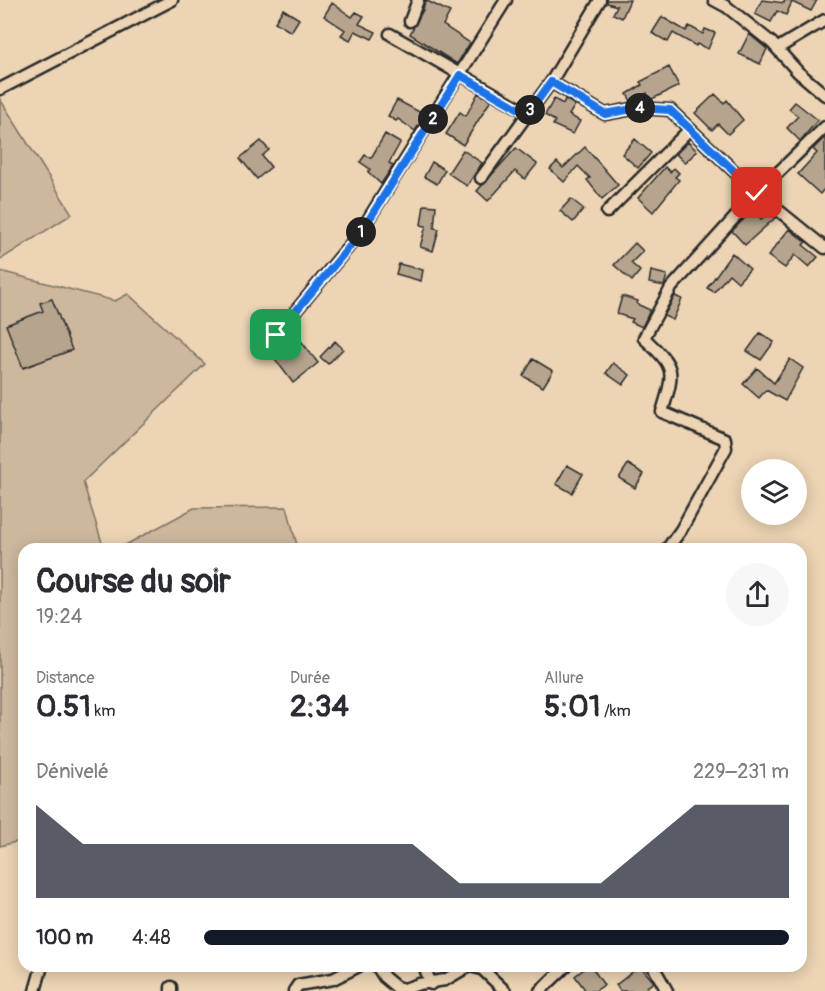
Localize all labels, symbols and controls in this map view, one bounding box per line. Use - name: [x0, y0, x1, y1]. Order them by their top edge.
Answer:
- pin: 4: [625, 93, 655, 123]
- pin: 3: [515, 95, 545, 125]
- text: 4: [635, 98, 645, 118]
- text: 3: [526, 100, 534, 120]
- pin: 2: [418, 104, 448, 134]
- text: 2: [429, 109, 437, 129]
- pin: [731, 167, 782, 218]
- icon: check: [740, 176, 773, 209]
- pin: 1: [346, 217, 376, 247]
- text: 1: [358, 222, 364, 242]
- pin: [250, 309, 301, 360]
- icon: arrive: [259, 318, 292, 351]
- map controls: [741, 459, 807, 525]
- button: layers: [741, 459, 807, 525]
- text: Course du soir: [36, 561, 231, 602]
- button: share: [726, 563, 789, 626]
- text: 19:24: [36, 604, 82, 629]
- text: Distance: [36, 668, 95, 688]
- text: Durée: [290, 668, 330, 688]
- text: Allure: [544, 668, 583, 688]
- text: 0.51: [36, 688, 91, 725]
- text: 2:34: [290, 688, 349, 725]
- text: 5:01: [544, 688, 601, 725]
- text: km: [91, 701, 115, 721]
- text: /km: [601, 701, 631, 721]
- text: Dénivelé: [36, 759, 109, 784]
- text: 229–231 m: [693, 759, 789, 784]
- text: 100 m: [36, 925, 93, 950]
- text: 4:48: [132, 925, 171, 950]

